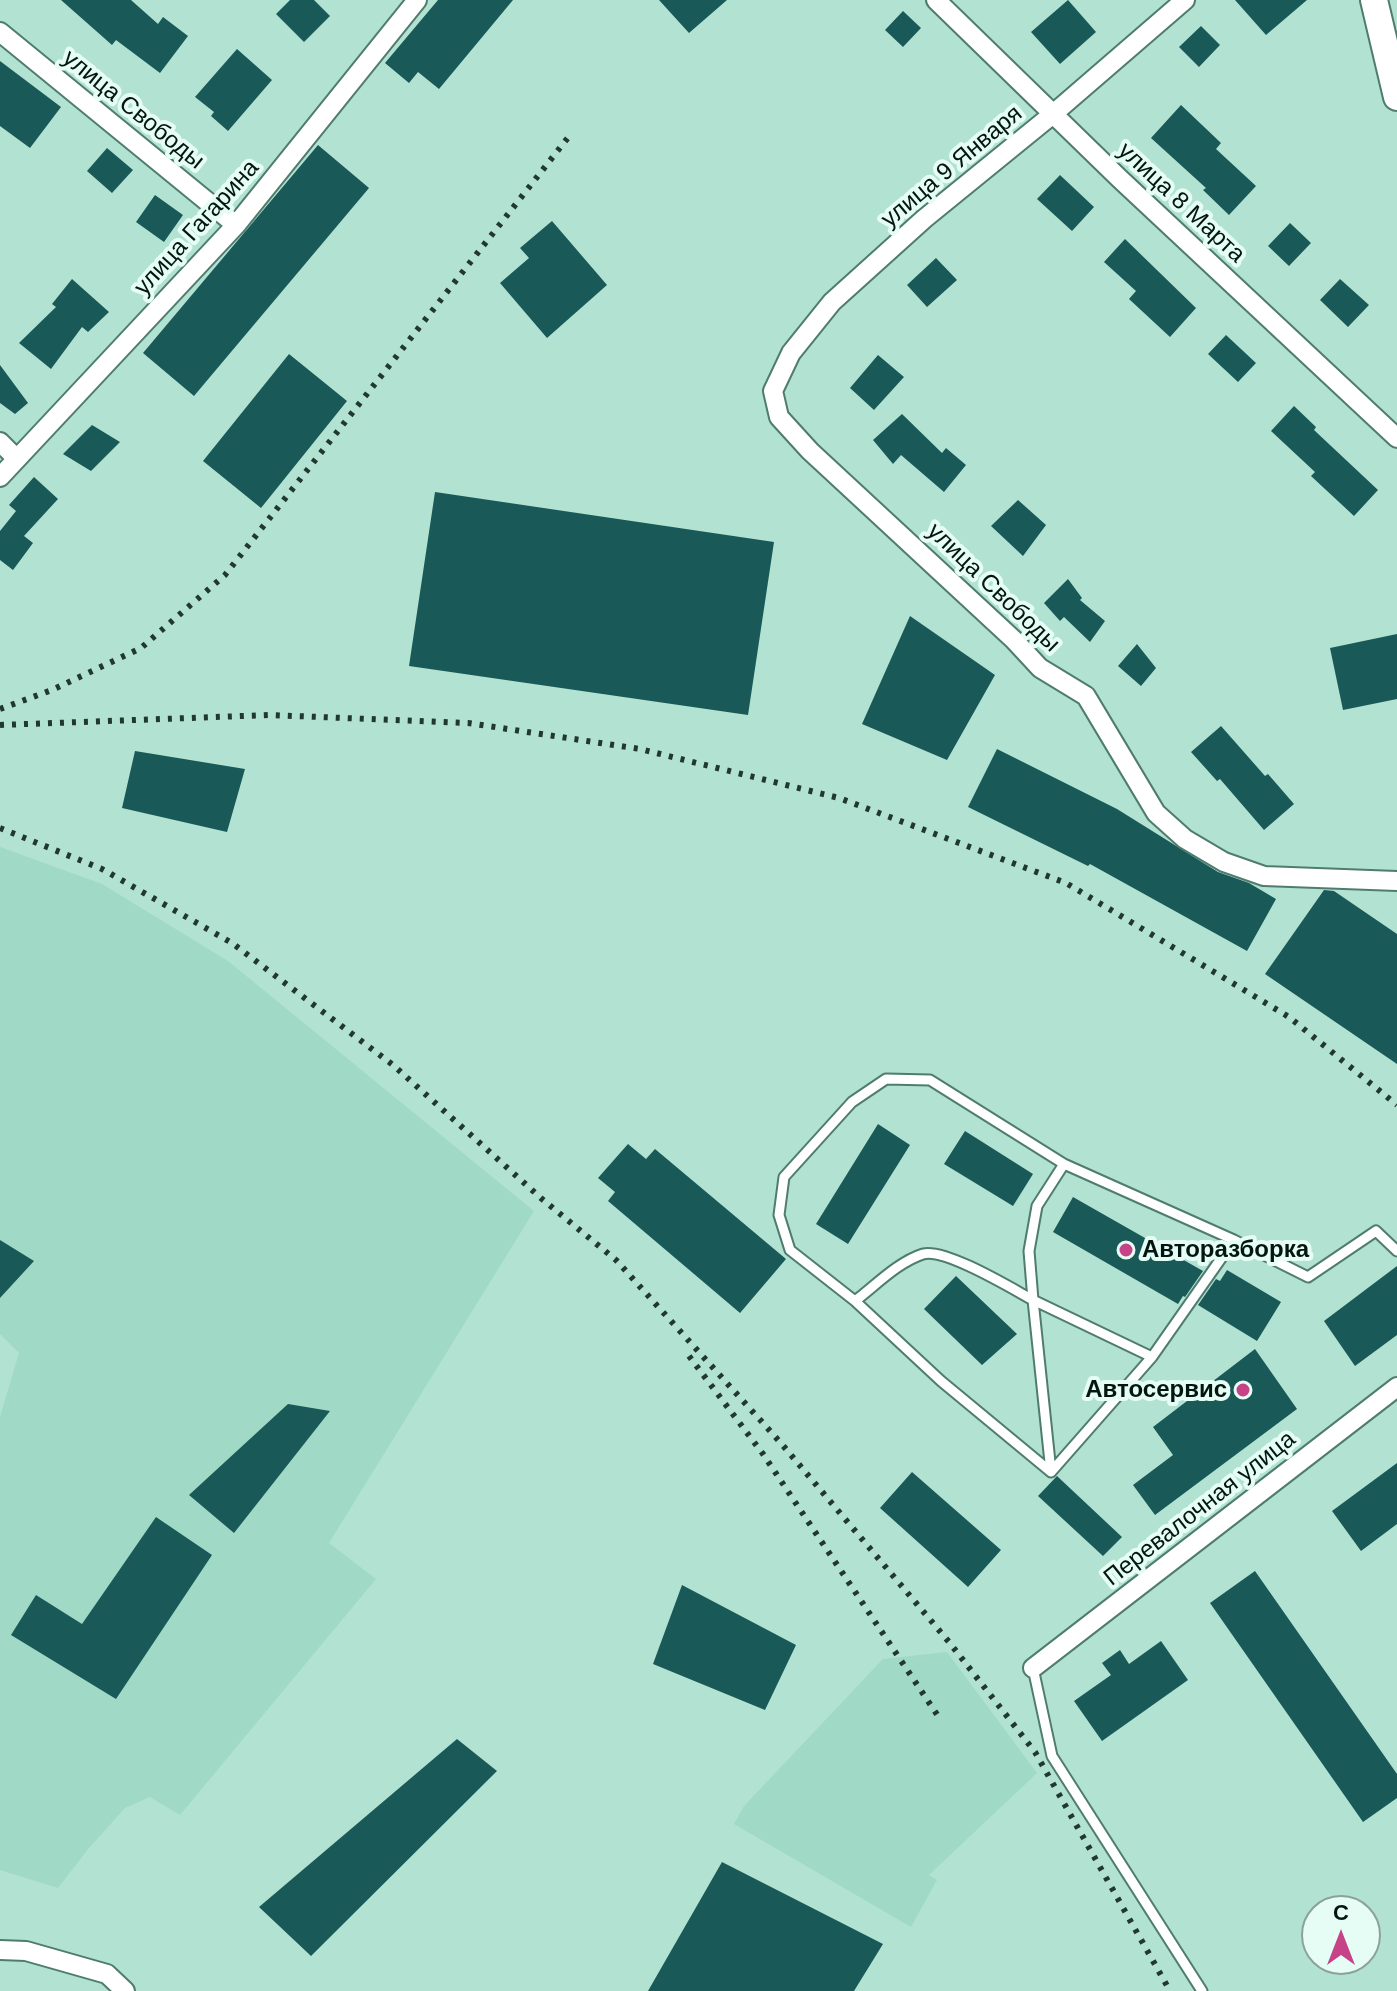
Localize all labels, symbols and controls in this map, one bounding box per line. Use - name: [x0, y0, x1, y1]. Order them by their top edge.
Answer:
- street label: улица Свободы: [56, 44, 210, 176]
- street label: улица 9 Января: [876, 100, 1028, 234]
- street label: улица 8 Марта: [1112, 137, 1250, 269]
- street label: улица Гагарина: [129, 154, 265, 302]
- street label: улица Свободы: [921, 517, 1065, 659]
- place label: Авторазборка: [1142, 1236, 1309, 1264]
- marker: Авторазборка: [1117, 1241, 1135, 1259]
- place label: Автосервис: [1085, 1376, 1227, 1404]
- marker: Автосервис: [1234, 1381, 1252, 1399]
- street label: Перевалочная улица: [1099, 1425, 1301, 1593]
- north arrow: [1301, 1895, 1381, 1975]
- text: С: [1333, 1900, 1349, 1925]

